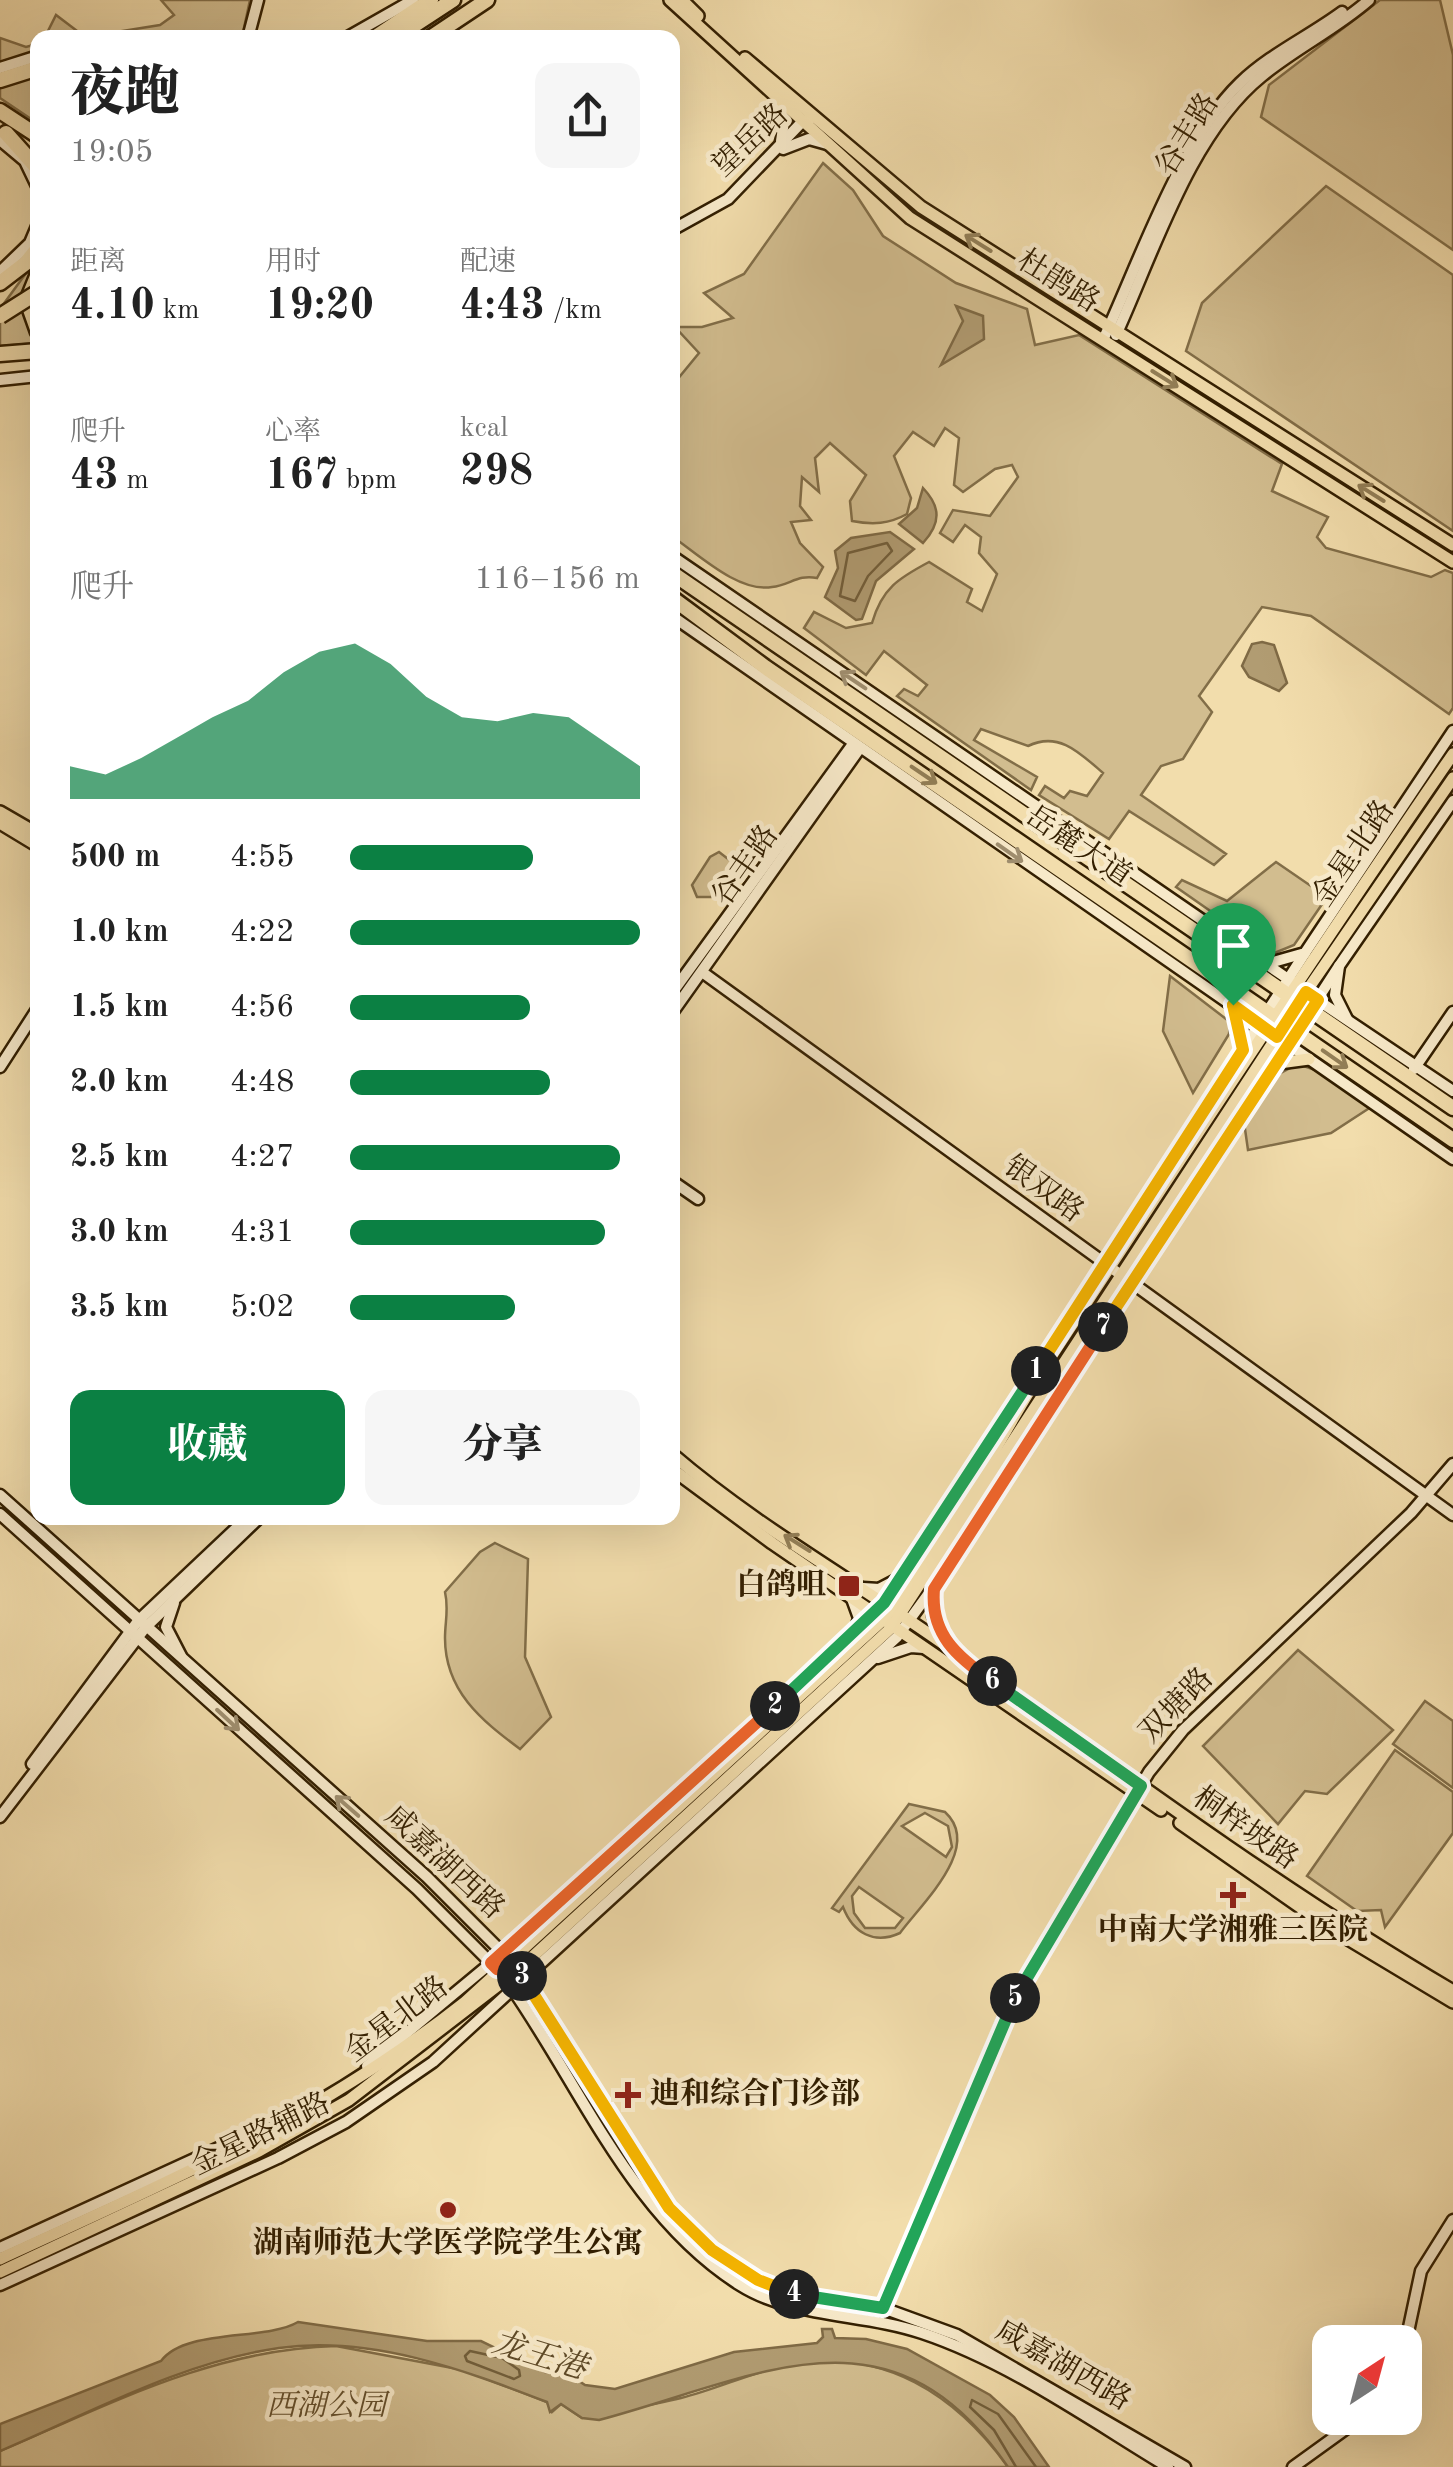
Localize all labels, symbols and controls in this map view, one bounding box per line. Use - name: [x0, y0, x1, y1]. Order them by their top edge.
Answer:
- button: share: [535, 63, 640, 168]
- text: 夜跑: [70, 68, 180, 123]
- street label: 谷丰路: [1149, 87, 1225, 181]
- street label: 望岳路: [706, 97, 794, 183]
- text: 19:05: [70, 137, 153, 169]
- one-way arrow: [964, 233, 993, 254]
- street label: 杜鹃路: [1012, 243, 1106, 319]
- text: 距离: [70, 249, 126, 277]
- text: 用时: [265, 249, 321, 277]
- text: 配速: [460, 249, 516, 277]
- text: 4.10: [70, 286, 155, 328]
- text: 19:20: [265, 286, 374, 328]
- text: 4:43: [460, 286, 545, 328]
- text: km: [155, 297, 199, 325]
- text: /km: [545, 297, 602, 325]
- one-way arrow: [1150, 369, 1178, 390]
- text: kcal: [460, 415, 508, 443]
- text: 爬升: [70, 419, 126, 447]
- text: 心率: [265, 419, 321, 447]
- text: 298: [460, 452, 533, 494]
- text: 43: [70, 456, 119, 498]
- text: 167: [265, 456, 338, 498]
- text: m: [119, 467, 149, 495]
- text: bpm: [338, 467, 397, 495]
- one-way arrow: [1357, 482, 1385, 503]
- text: 116–156 m: [474, 564, 640, 596]
- text: 爬升: [70, 573, 134, 605]
- one-way arrow: [840, 670, 867, 691]
- one-way arrow: [909, 764, 937, 785]
- street label: 金星北路: [1306, 794, 1400, 912]
- street label: 岳麓大道: [1020, 799, 1138, 893]
- street label: 谷丰路: [705, 819, 784, 911]
- text: 500 m: [70, 842, 160, 874]
- text: 4:55: [230, 842, 295, 874]
- one-way arrow: [996, 842, 1024, 863]
- pin: [1191, 903, 1276, 1006]
- text: 1.0 km: [70, 917, 169, 949]
- text: 4:22: [230, 917, 295, 949]
- icon: arrive: [1206, 918, 1261, 973]
- text: 1.5 km: [70, 992, 169, 1024]
- text: 4:56: [230, 992, 295, 1024]
- one-way arrow: [1321, 1048, 1348, 1069]
- text: 2.0 km: [70, 1067, 169, 1099]
- text: 4:48: [230, 1067, 295, 1099]
- text: 2.5 km: [70, 1142, 169, 1174]
- text: 4:27: [230, 1142, 295, 1174]
- street label: 银双路: [998, 1149, 1090, 1229]
- text: 3.0 km: [70, 1217, 169, 1249]
- text: 4:31: [230, 1217, 295, 1249]
- text: 3.5 km: [70, 1292, 169, 1324]
- text: 5:02: [230, 1292, 295, 1324]
- pin: 7: [1078, 1302, 1128, 1352]
- text: 7: [1095, 1313, 1111, 1341]
- pin: 1: [1011, 1346, 1061, 1396]
- text: 1: [1028, 1357, 1044, 1385]
- button: 收藏: [70, 1390, 345, 1505]
- button: 分享: [365, 1390, 640, 1505]
- one-way arrow: [783, 1533, 812, 1553]
- place label: 白鸽咀: [736, 1568, 826, 1601]
- marker: 白鸽咀: [836, 1573, 862, 1599]
- pin: 6: [967, 1656, 1017, 1706]
- street label: 双塘路: [1133, 1661, 1219, 1749]
- text: 6: [984, 1667, 1000, 1695]
- pin: 2: [750, 1681, 800, 1731]
- text: 2: [767, 1692, 783, 1720]
- one-way arrow: [216, 1708, 240, 1732]
- street label: 桐梓坡路: [1187, 1780, 1304, 1876]
- one-way arrow: [335, 1795, 360, 1818]
- street label: 咸嘉湖西路: [379, 1799, 511, 1925]
- marker: 中南大学湘雅三医院: [1220, 1882, 1246, 1908]
- place label: 中南大学湘雅三医院: [1098, 1913, 1368, 1946]
- pin: 3: [497, 1951, 547, 2001]
- text: 3: [514, 1962, 530, 1990]
- street label: 金星北路: [338, 1970, 454, 2068]
- pin: 5: [990, 1973, 1040, 2023]
- text: 5: [1007, 1984, 1023, 2012]
- place label: 迪和综合门诊部: [650, 2077, 860, 2110]
- marker: 迪和综合门诊部: [615, 2082, 641, 2108]
- street label: 金星路辅路: [186, 2086, 335, 2181]
- marker: 湖南师范大学医学院学生公寓: [437, 2199, 459, 2221]
- place label: 湖南师范大学医学院学生公寓: [253, 2226, 643, 2259]
- pin: 4: [769, 2269, 819, 2319]
- text: 4: [786, 2280, 802, 2308]
- street label: 咸嘉湖西路: [991, 2313, 1137, 2416]
- water label: 龙王港: [488, 2325, 594, 2388]
- north arrow: [1312, 2325, 1422, 2435]
- map controls: [1312, 2325, 1422, 2435]
- park label: 西湖公园: [266, 2390, 390, 2422]

